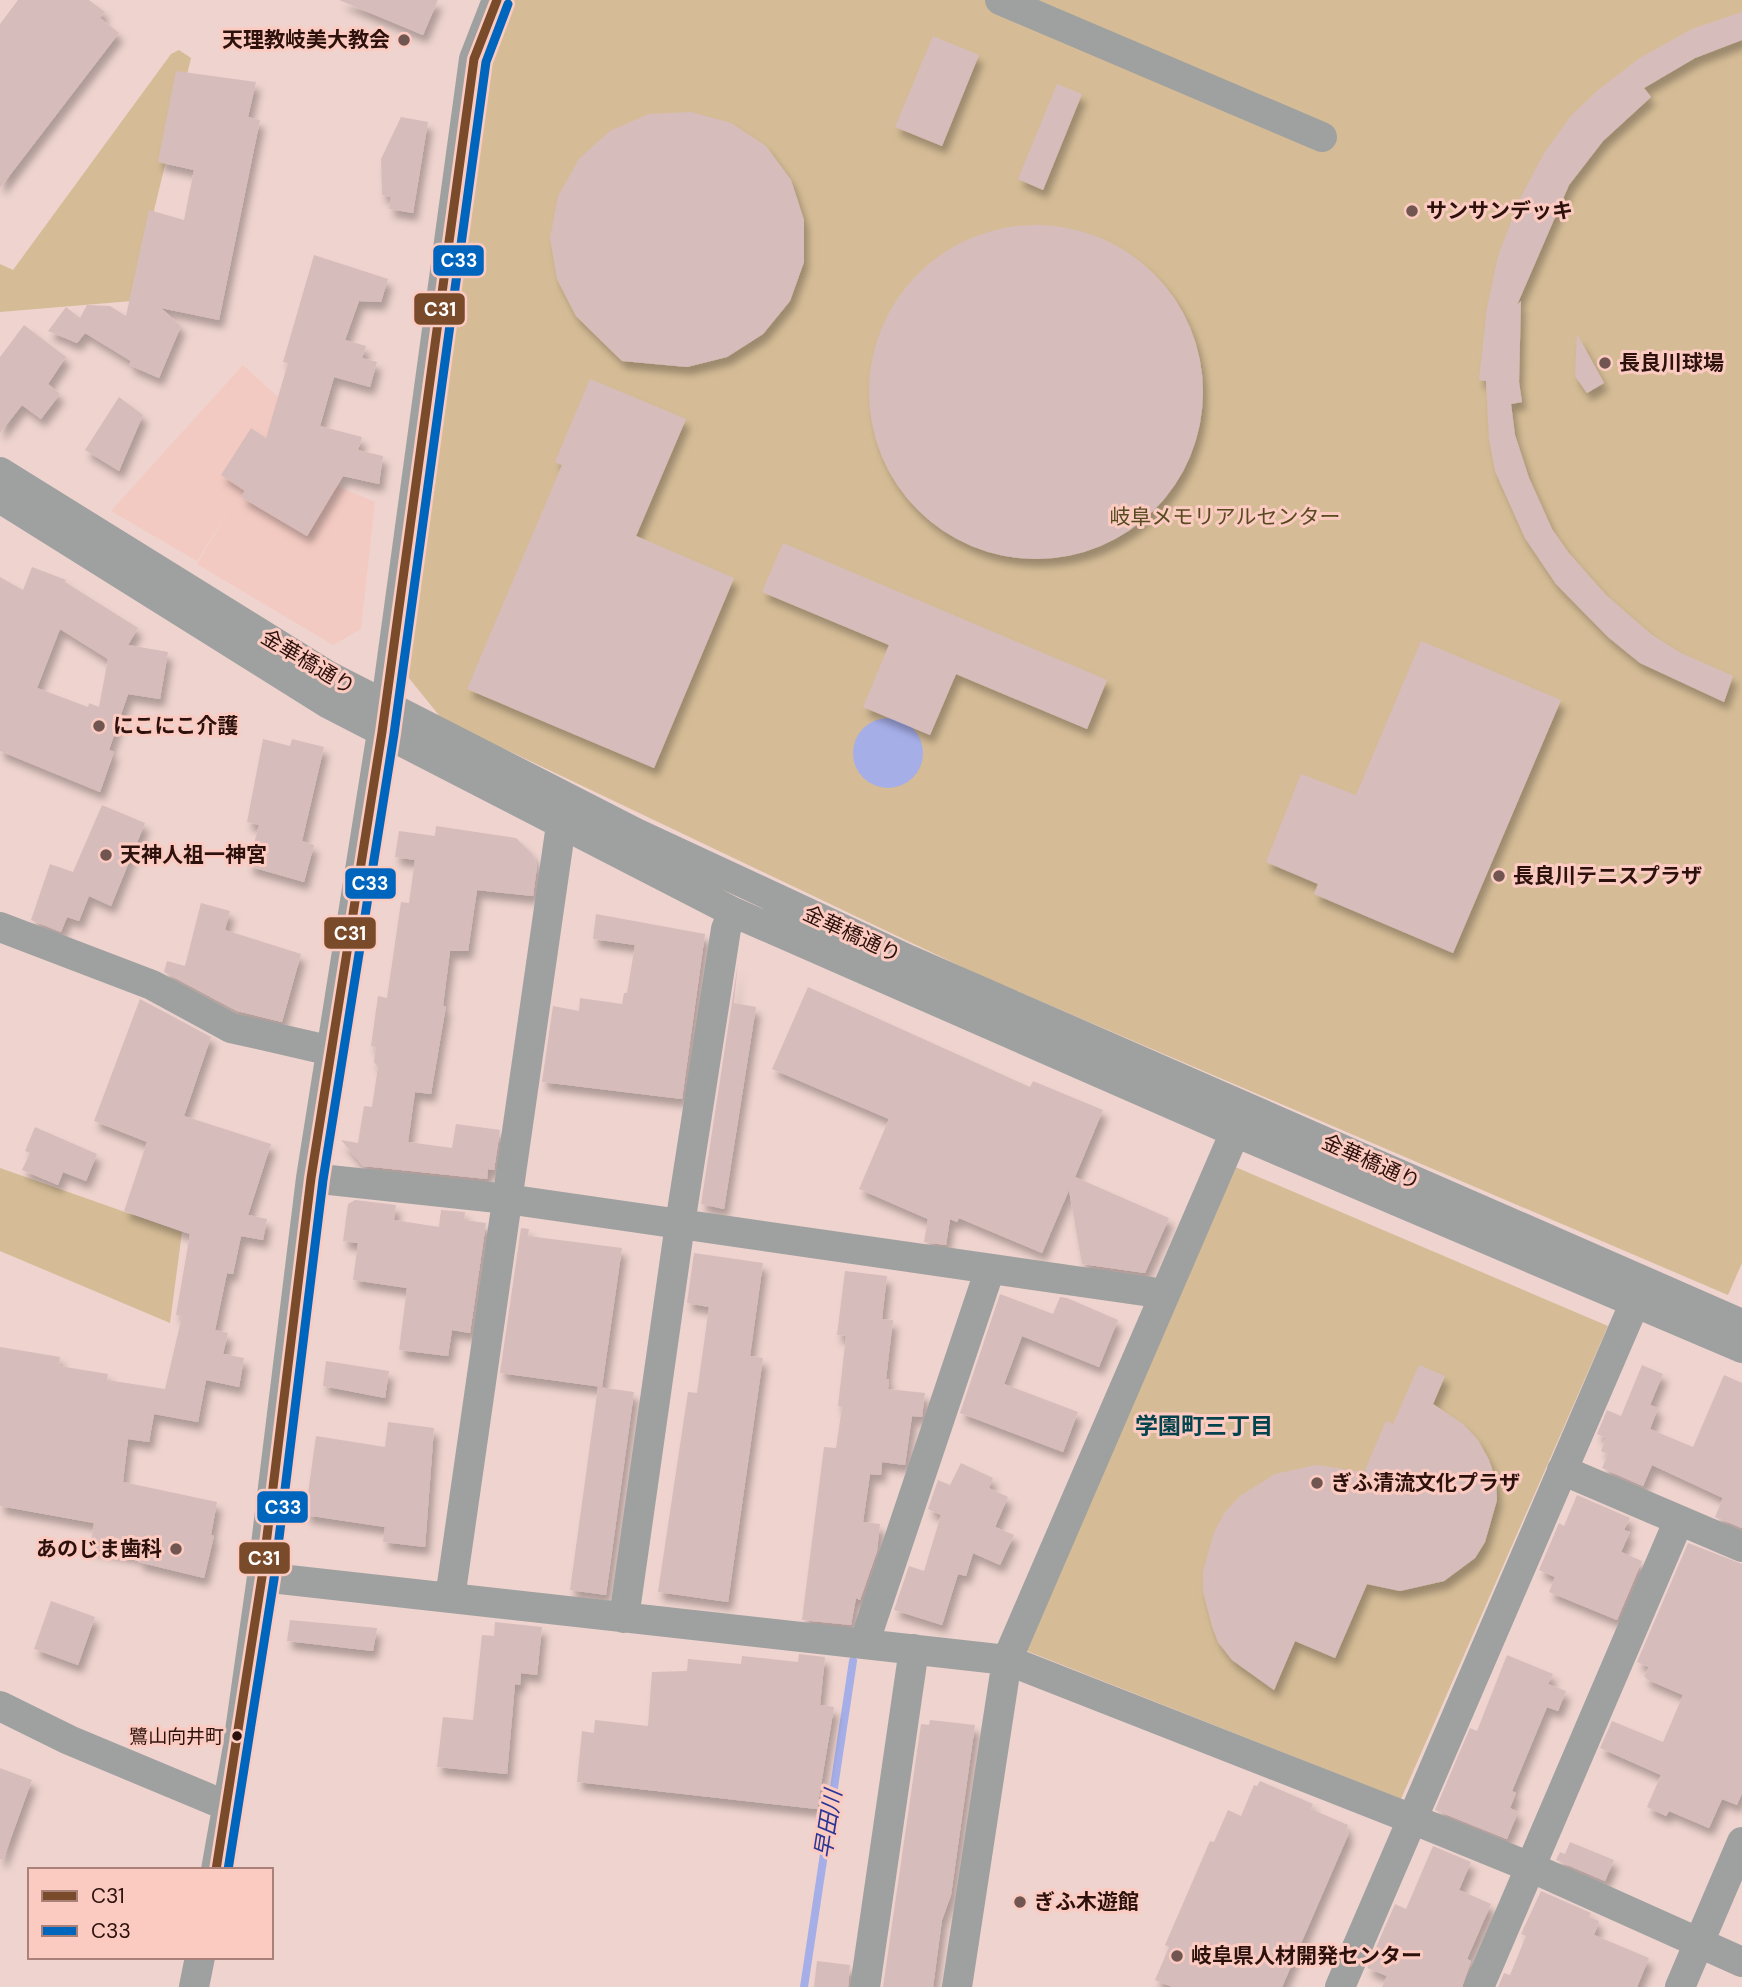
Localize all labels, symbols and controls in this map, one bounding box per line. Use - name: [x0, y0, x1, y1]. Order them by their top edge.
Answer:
- place label: 天理教岐美大教会: [222, 26, 390, 54]
- marker: 天理教岐美大教会: [396, 32, 412, 48]
- place label: サンサンデッキ: [1426, 197, 1573, 225]
- marker: サンサンデッキ: [1404, 203, 1420, 219]
- line badge: C33: [432, 244, 485, 277]
- text: C33: [441, 248, 477, 273]
- line badge: C31: [413, 292, 466, 326]
- text: C31: [424, 297, 456, 322]
- place label: 長良川球場: [1619, 349, 1724, 377]
- marker: 長良川球場: [1597, 355, 1613, 371]
- park label: 岐阜メモリアルセンター: [1110, 503, 1340, 531]
- street label: 金華橋通り: [256, 623, 360, 701]
- place label: にこにこ介護: [113, 712, 238, 740]
- marker: にこにこ介護: [91, 718, 107, 734]
- place label: 天神人祖一神宮: [120, 841, 267, 869]
- marker: 天神人祖一神宮: [98, 847, 114, 863]
- place label: 長良川テニスプラザ: [1513, 862, 1702, 890]
- line badge: C33: [344, 867, 397, 900]
- marker: 長良川テニスプラザ: [1491, 868, 1507, 884]
- text: C33: [352, 871, 388, 896]
- street label: 金華橋通り: [799, 899, 905, 969]
- line badge: C31: [323, 916, 377, 950]
- text: C31: [334, 921, 366, 946]
- street label: 金華橋通り: [1317, 1128, 1425, 1196]
- district label: 学園町三丁目: [1135, 1411, 1273, 1441]
- place label: ぎふ清流文化プラザ: [1331, 1469, 1520, 1497]
- marker: ぎふ清流文化プラザ: [1309, 1475, 1325, 1491]
- line badge: C33: [256, 1490, 309, 1524]
- text: C33: [265, 1495, 301, 1520]
- place label: あのじま歯科: [36, 1535, 162, 1563]
- marker: あのじま歯科: [168, 1541, 184, 1557]
- line badge: C31: [238, 1541, 291, 1575]
- text: C31: [248, 1546, 280, 1571]
- place label: 鷺山向井町: [129, 1724, 224, 1749]
- marker: 鷺山向井町: [230, 1729, 244, 1743]
- water label: 早田川: [808, 1785, 849, 1860]
- legend: [28, 1868, 273, 1959]
- text: C31: [91, 1882, 125, 1910]
- place label: ぎふ木遊館: [1034, 1888, 1139, 1916]
- marker: ぎふ木遊館: [1012, 1894, 1028, 1910]
- text: C33: [91, 1917, 131, 1945]
- place label: 岐阜県人材開発センター: [1191, 1942, 1422, 1970]
- marker: 岐阜県人材開発センター: [1169, 1948, 1185, 1964]

